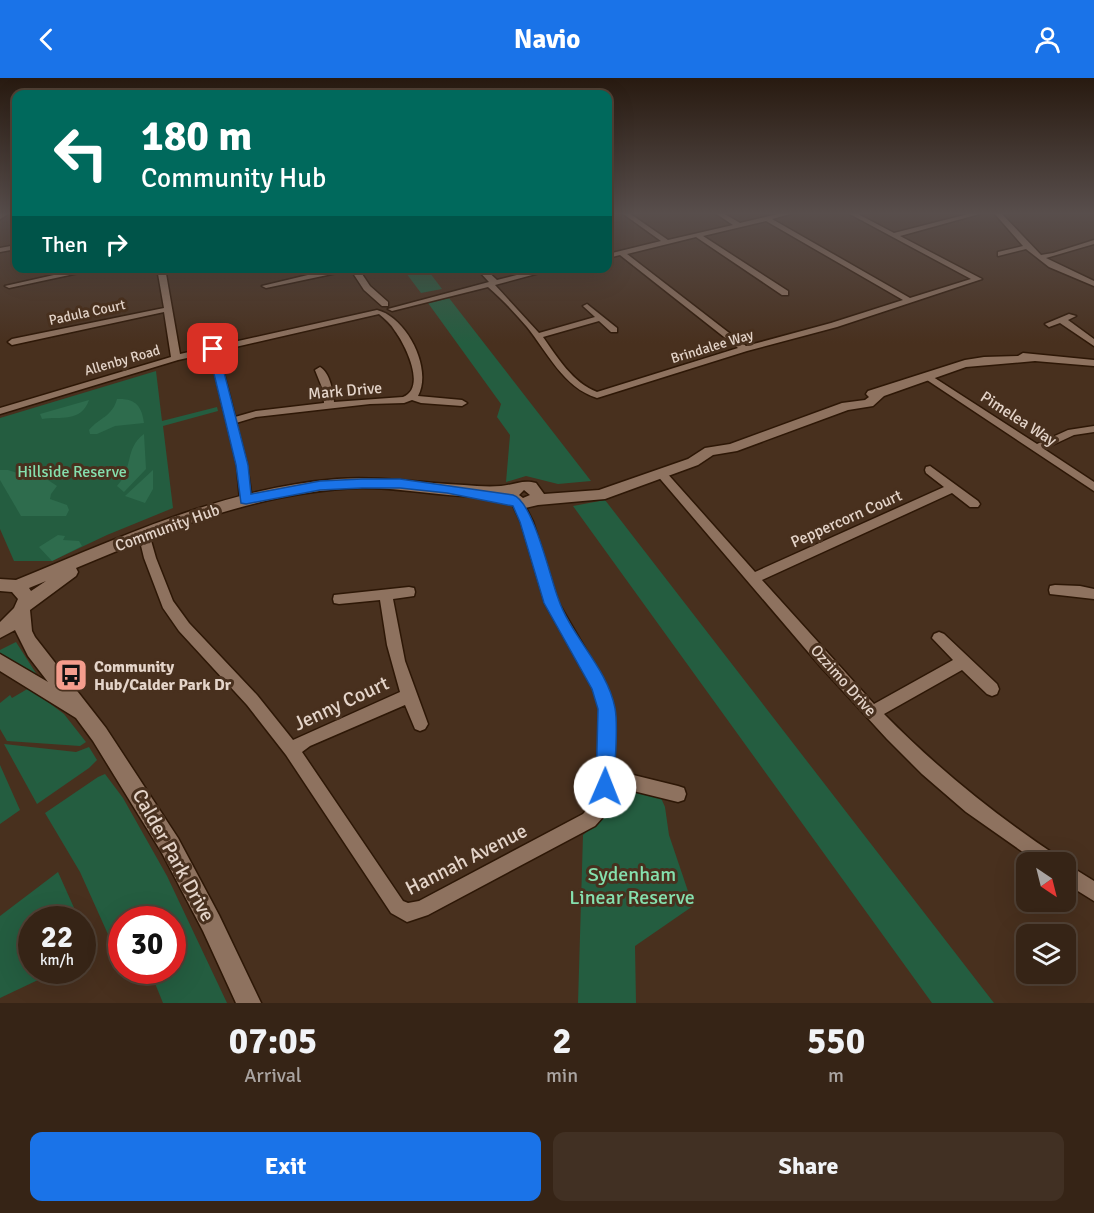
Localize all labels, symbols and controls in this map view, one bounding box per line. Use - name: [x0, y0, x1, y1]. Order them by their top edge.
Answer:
- icon: back: [30, 23, 63, 56]
- text: Navio: [514, 23, 580, 56]
- icon: person: [1031, 23, 1064, 56]
- text: 180 m: [141, 111, 252, 162]
- icon: left: [42, 114, 120, 192]
- text: Community Hub: [141, 162, 326, 195]
- icon: right: [100, 228, 133, 261]
- text: Then: [42, 231, 88, 258]
- street label: Padula Court: [47, 296, 127, 329]
- pin: [187, 323, 238, 374]
- street label: Brindalee Way: [669, 326, 756, 367]
- icon: arrive: [196, 332, 229, 365]
- street label: Allenby Road: [82, 342, 162, 379]
- street label: Mark Drive: [307, 378, 383, 404]
- street label: Pimelea Way: [977, 387, 1061, 451]
- park label: Hillside Reserve: [17, 462, 127, 482]
- street label: Peppercorn Court: [788, 485, 905, 552]
- street label: Community Hub: [112, 500, 222, 556]
- street label: Ozzimo Drive: [806, 641, 881, 721]
- bus stop icon: Community Hub/Calder Park Dr: [53, 657, 89, 693]
- place label: Community Hub/Calder Park Dr: [94, 657, 232, 695]
- street label: Jenny Court: [290, 671, 393, 736]
- position arrow: [573, 755, 637, 819]
- street label: Calder Park Drive: [127, 785, 220, 926]
- street label: Hannah Avenue: [401, 818, 531, 901]
- north arrow: [1016, 852, 1076, 912]
- map controls: [1016, 852, 1076, 984]
- park label: Sydenham Linear Reserve: [569, 862, 695, 910]
- speed limit sign: 30: [108, 906, 186, 984]
- text: 22: [41, 919, 73, 956]
- button: layers: [1016, 924, 1076, 984]
- text: km/h: [40, 951, 74, 969]
- text: 07:05: [229, 1019, 317, 1064]
- text: 2: [552, 1019, 572, 1064]
- text: 550: [807, 1019, 865, 1064]
- text: Arrival: [244, 1063, 302, 1088]
- text: min: [546, 1063, 578, 1088]
- text: m: [828, 1063, 844, 1088]
- button: Exit: [30, 1132, 541, 1201]
- button: Share: [553, 1132, 1064, 1201]

